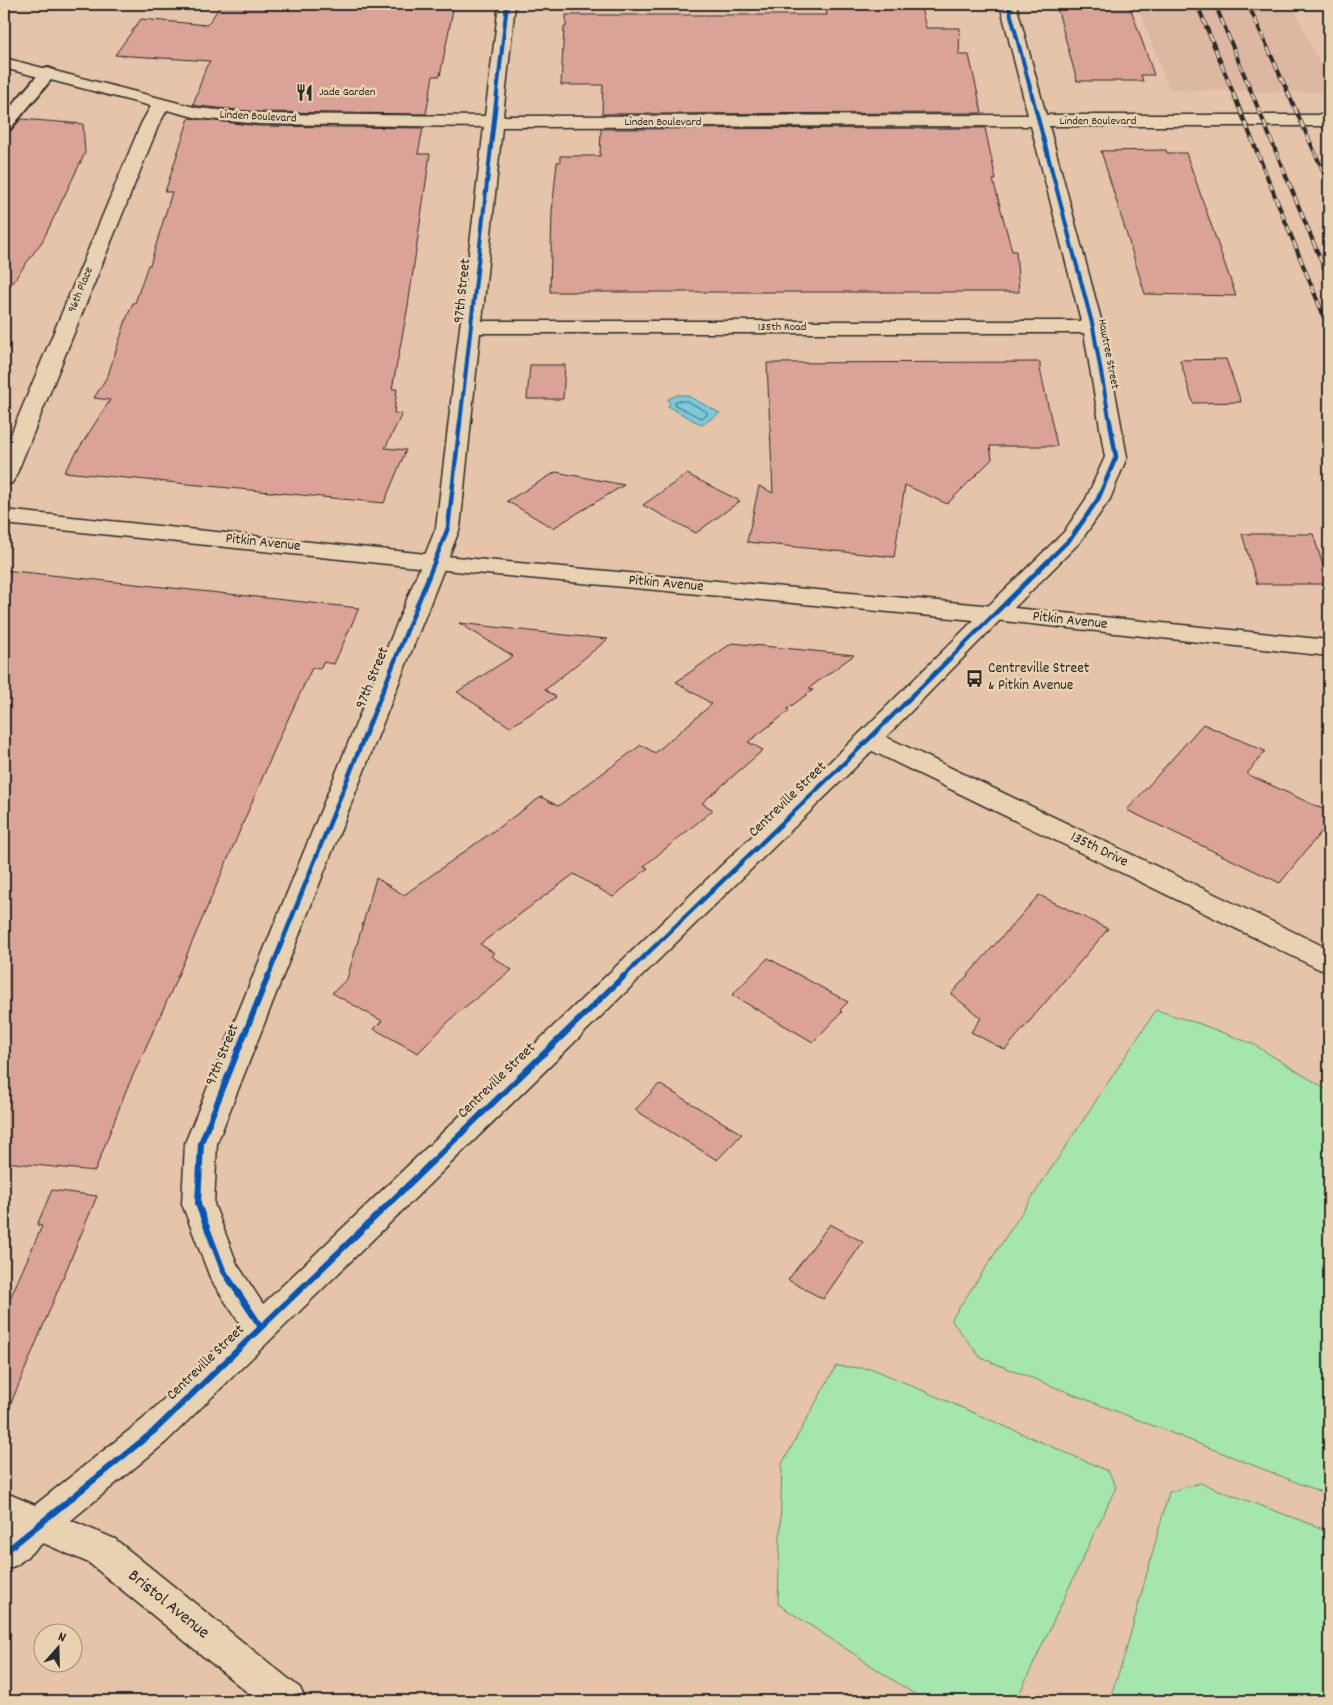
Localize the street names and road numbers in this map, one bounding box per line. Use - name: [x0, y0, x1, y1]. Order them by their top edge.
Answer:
- street label: Linden Boulevard: [219, 106, 297, 128]
- street label: Linden Boulevard: [1060, 113, 1136, 130]
- street label: Linden Boulevard: [625, 114, 701, 131]
- street label: 97th Street: [449, 257, 477, 324]
- street label: 96th Place: [64, 265, 98, 315]
- street label: Hawtree Street: [1093, 318, 1123, 391]
- street label: 135th Road: [758, 319, 806, 336]
- street label: Pitkin Avenue: [224, 528, 302, 558]
- street label: Pitkin Avenue: [627, 570, 705, 598]
- street label: Pitkin Avenue: [1031, 606, 1109, 636]
- street label: 97th Street: [351, 643, 396, 712]
- street label: Centreville Street: [744, 757, 832, 843]
- street label: 135th Drive: [1066, 827, 1132, 874]
- street label: 97th Street: [201, 1020, 246, 1089]
- street label: Centreville Street: [453, 1038, 541, 1124]
- street label: Centreville Street: [162, 1320, 250, 1406]
- street label: Bristol Avenue: [122, 1564, 214, 1646]

